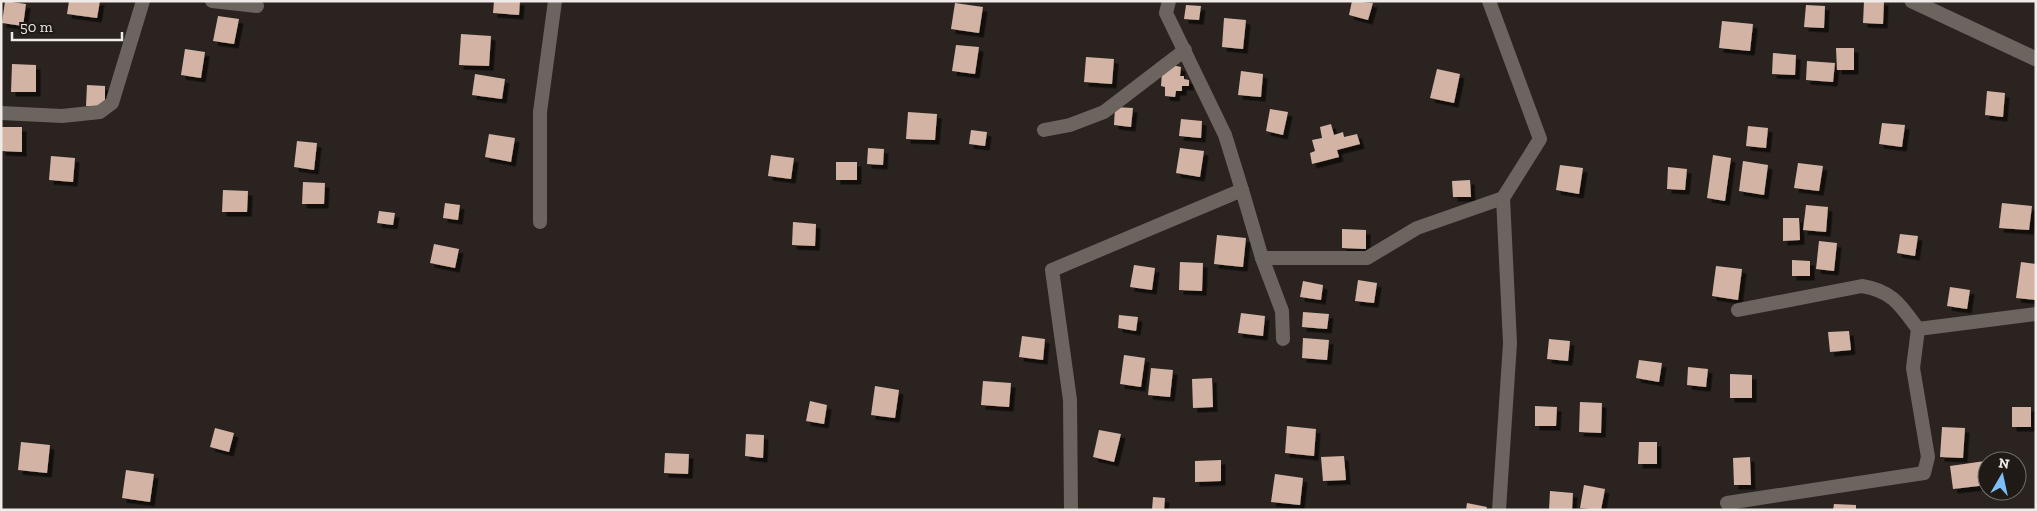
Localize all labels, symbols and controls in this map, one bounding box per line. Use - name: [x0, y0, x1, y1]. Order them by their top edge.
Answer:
- scale bar: [12, 10, 122, 42]
- text: 50 m: [20, 18, 53, 36]
- north arrow: [1977, 451, 2027, 501]
- text: N: [1997, 454, 2011, 473]

